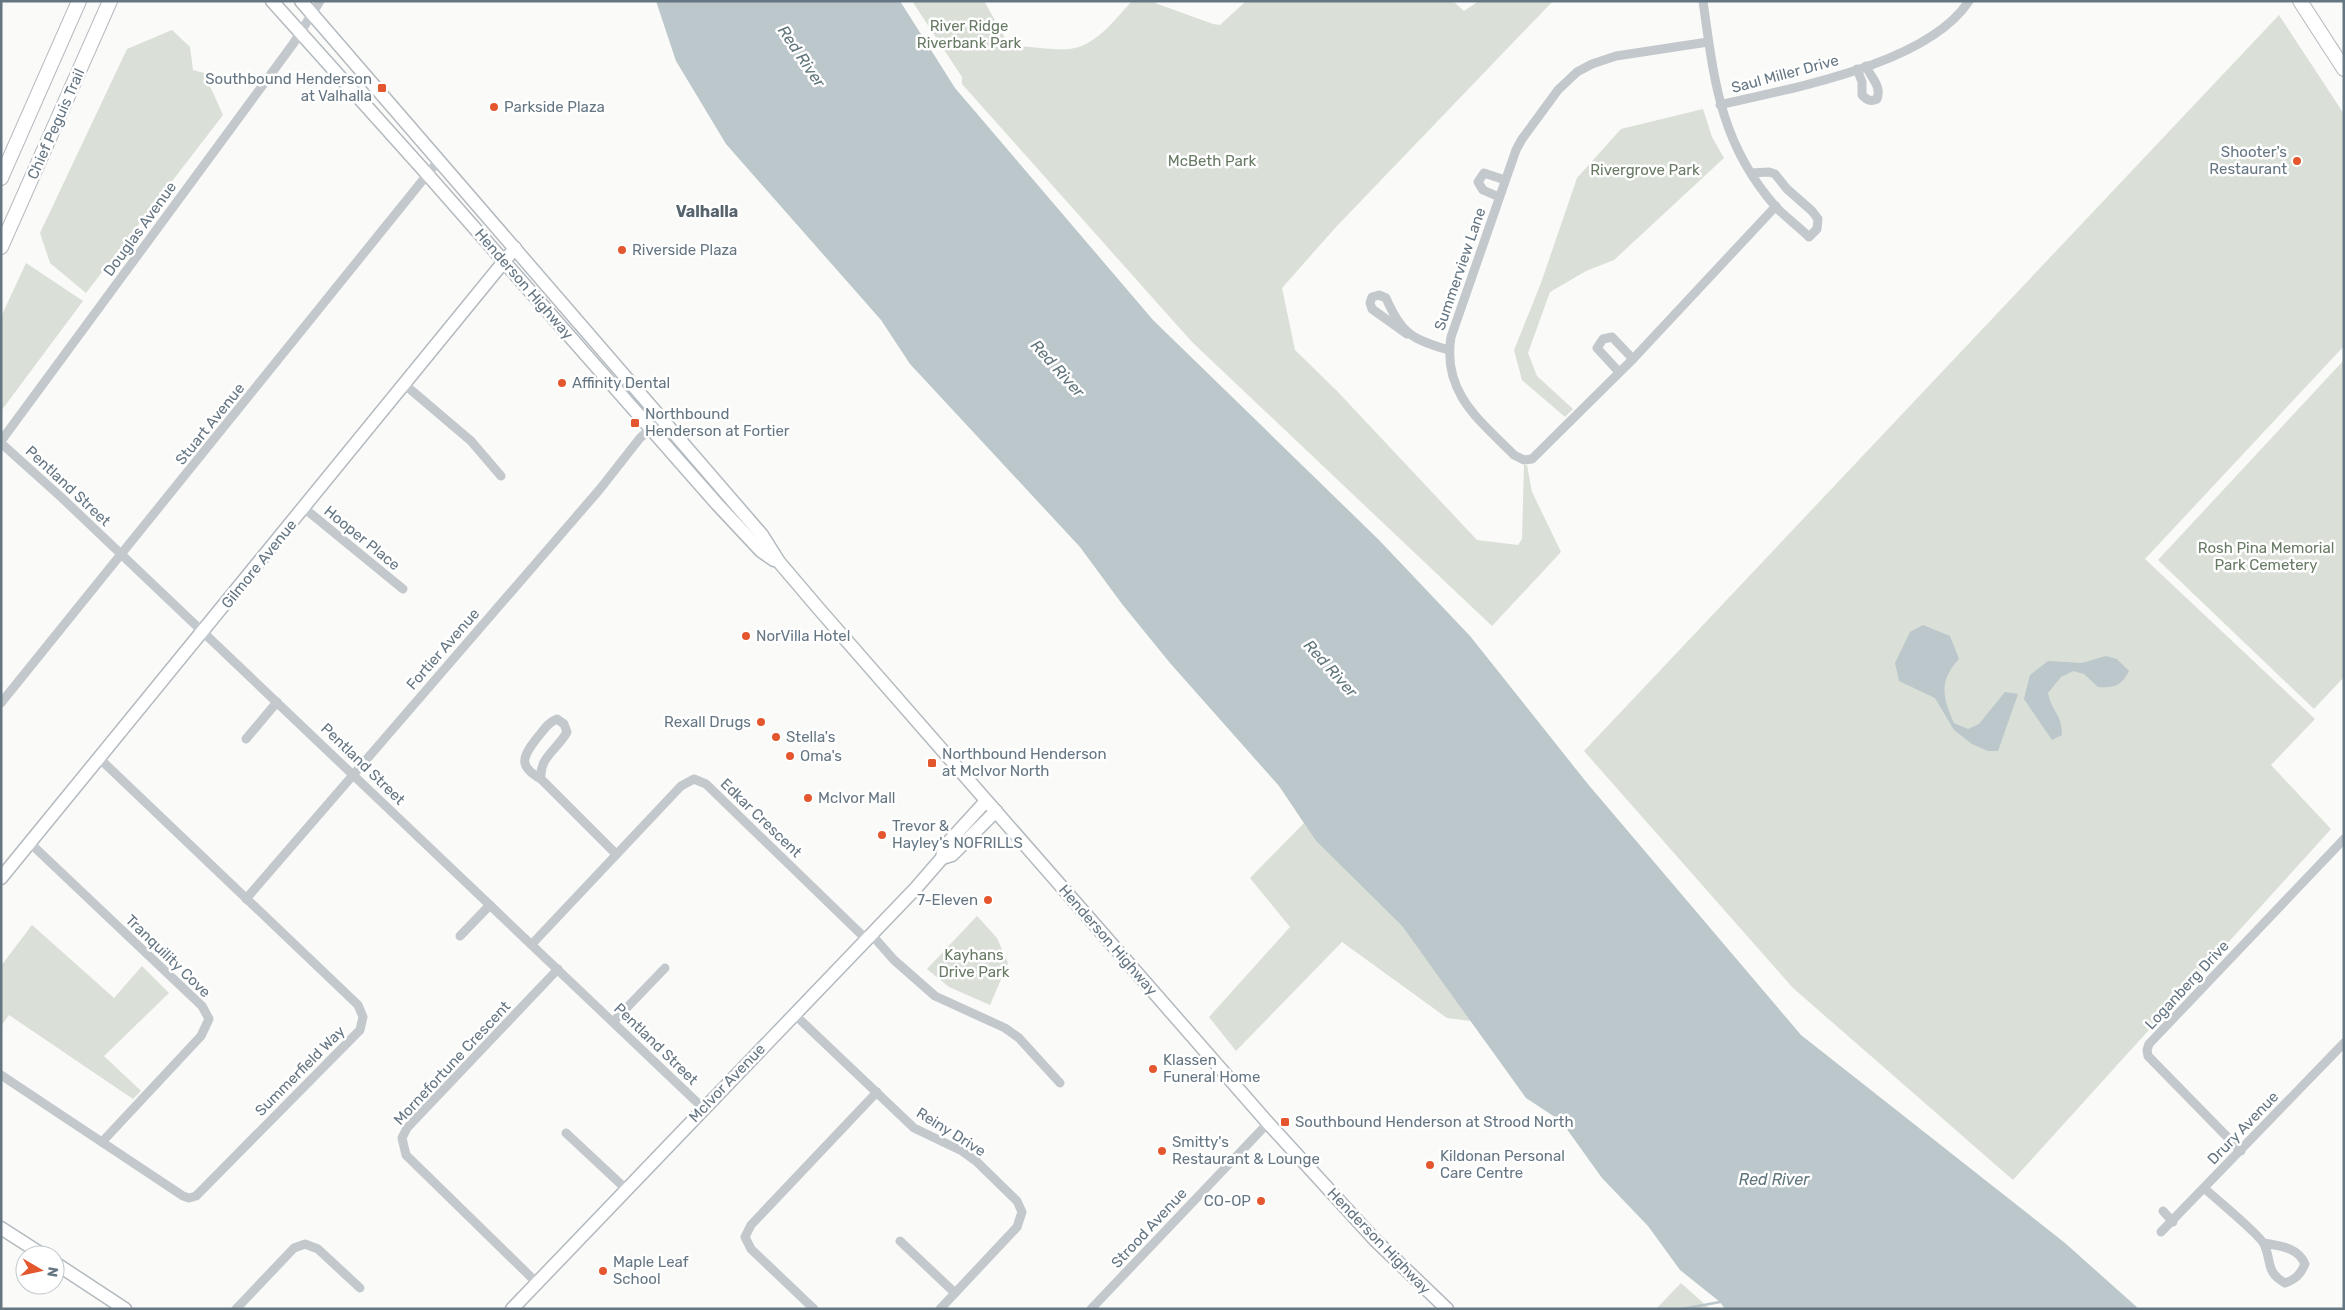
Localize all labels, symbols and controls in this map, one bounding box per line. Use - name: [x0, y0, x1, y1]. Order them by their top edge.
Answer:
- park label: River Ridge Riverbank Park: [917, 17, 1021, 52]
- water label: Red River: [774, 22, 830, 92]
- street label: Saul Miller Drive: [1729, 51, 1841, 97]
- street label: Chief Peguis Trail: [24, 66, 88, 182]
- place label: Southbound Henderson at Valhalla: [205, 70, 372, 105]
- marker: Southbound Henderson at Valhalla: [376, 82, 388, 94]
- place label: Parkside Plaza: [504, 98, 605, 116]
- marker: Parkside Plaza: [488, 101, 500, 113]
- place label: Shooter's Restaurant: [2209, 143, 2287, 178]
- park label: McBeth Park: [1168, 152, 1256, 170]
- marker: Shooter's Restaurant: [2291, 155, 2303, 167]
- park label: Rivergrove Park: [1590, 161, 1700, 179]
- street label: Douglas Avenue: [100, 178, 180, 280]
- district label: Valhalla: [676, 202, 738, 221]
- street label: Summerview Lane: [1431, 205, 1489, 333]
- street label: Henderson Highway: [471, 225, 577, 343]
- place label: Riverside Plaza: [632, 241, 737, 259]
- marker: Riverside Plaza: [616, 244, 628, 256]
- water label: Red River: [1027, 336, 1089, 402]
- place label: Affinity Dental: [572, 374, 670, 392]
- marker: Affinity Dental: [556, 377, 568, 389]
- street label: Stuart Avenue: [172, 380, 248, 468]
- place label: Northbound Henderson at Fortier: [645, 405, 790, 440]
- marker: Northbound Henderson at Fortier: [629, 417, 641, 429]
- street label: Pentland Street: [22, 442, 114, 530]
- street label: Hooper Place: [320, 502, 404, 574]
- street label: Gilmore Avenue: [218, 516, 300, 612]
- park label: Rosh Pina Memorial Park Cemetery: [2198, 539, 2334, 574]
- street label: Fortier Avenue: [403, 605, 483, 693]
- place label: NorVilla Hotel: [756, 627, 850, 645]
- marker: NorVilla Hotel: [740, 630, 752, 642]
- water label: Red River: [1300, 636, 1362, 702]
- place label: Rexall Drugs: [664, 713, 751, 731]
- marker: Rexall Drugs: [755, 716, 767, 728]
- street label: Pentland Street: [317, 719, 409, 809]
- place label: Stella's: [786, 728, 836, 746]
- marker: Stella's: [770, 731, 782, 743]
- place label: Northbound Henderson at McIvor North: [942, 745, 1107, 780]
- place label: Oma's: [800, 747, 842, 765]
- marker: Oma's: [784, 750, 796, 762]
- marker: Northbound Henderson at McIvor North: [926, 757, 938, 769]
- street label: Edkar Crescent: [717, 775, 805, 861]
- place label: McIvor Mall: [818, 789, 895, 807]
- marker: McIvor Mall: [802, 792, 814, 804]
- place label: Trevor & Hayley's NOFRILLS: [892, 817, 1023, 852]
- marker: Trevor & Hayley's NOFRILLS: [876, 829, 888, 841]
- street label: Henderson Highway: [1055, 881, 1161, 999]
- place label: 7-Eleven: [917, 891, 978, 909]
- marker: 7-Eleven: [982, 894, 994, 906]
- street label: Tranquility Cove: [122, 911, 214, 1001]
- street label: Loganberg Drive: [2141, 937, 2233, 1033]
- park label: Kayhans Drive Park: [939, 946, 1010, 981]
- street label: Mornefortune Crescent: [390, 997, 514, 1129]
- street label: Pentland Street: [610, 999, 702, 1089]
- street label: Summerfield Way: [251, 1022, 349, 1120]
- street label: McIvor Avenue: [685, 1040, 769, 1126]
- place label: Klassen Funeral Home: [1163, 1051, 1260, 1086]
- marker: Klassen Funeral Home: [1147, 1063, 1159, 1075]
- street label: Drury Avenue: [2204, 1088, 2282, 1168]
- street label: Reiny Drive: [913, 1104, 989, 1160]
- place label: Southbound Henderson at Strood North: [1295, 1113, 1574, 1131]
- marker: Southbound Henderson at Strood North: [1279, 1116, 1291, 1128]
- place label: Smitty's Restaurant & Lounge: [1172, 1133, 1320, 1168]
- marker: Smitty's Restaurant & Lounge: [1156, 1145, 1168, 1157]
- place label: Kildonan Personal Care Centre: [1440, 1147, 1565, 1182]
- marker: Kildonan Personal Care Centre: [1424, 1159, 1436, 1171]
- water label: Red River: [1739, 1170, 1810, 1189]
- street label: Strood Avenue: [1107, 1184, 1191, 1272]
- street label: Henderson Highway: [1324, 1184, 1434, 1298]
- place label: CO-OP: [1204, 1192, 1251, 1210]
- marker: CO-OP: [1255, 1195, 1267, 1207]
- north arrow: [15, 1245, 65, 1295]
- place label: Maple Leaf School: [613, 1253, 689, 1288]
- marker: Maple Leaf School: [597, 1265, 609, 1277]
- text: N: [43, 1266, 62, 1278]

